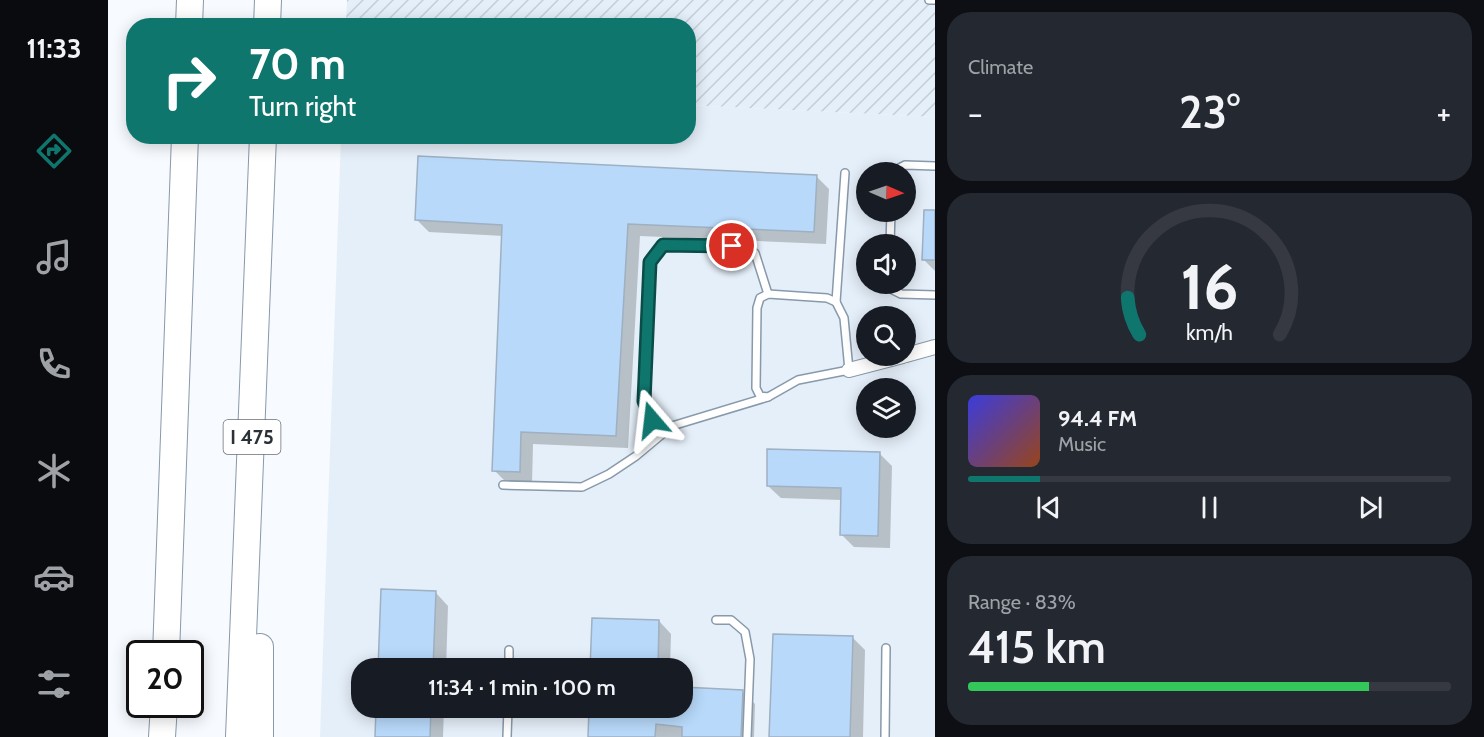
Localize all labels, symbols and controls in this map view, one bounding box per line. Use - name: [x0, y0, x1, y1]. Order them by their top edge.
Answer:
- text: 11:33: [26, 32, 82, 65]
- text: 70 m: [249, 38, 346, 90]
- icon: right: [150, 42, 228, 120]
- text: Climate: [968, 55, 1033, 79]
- text: 23°: [1179, 85, 1240, 139]
- text: Turn right: [249, 90, 356, 123]
- text: −: [968, 93, 983, 133]
- text: +: [1436, 93, 1451, 133]
- icon: directions: [33, 130, 75, 172]
- north arrow: [856, 162, 916, 222]
- map controls: [856, 162, 916, 438]
- pin: [706, 220, 757, 271]
- icon: arrive: [715, 229, 748, 262]
- button: sound: [856, 234, 916, 294]
- icon: music: [33, 236, 75, 278]
- text: 16: [1180, 249, 1239, 325]
- button: search: [856, 306, 916, 366]
- text: km/h: [1186, 319, 1233, 345]
- icon: phone: [33, 343, 75, 385]
- button: layers: [856, 378, 916, 438]
- position arrow: [620, 388, 684, 452]
- text: 94.4 FM: [1058, 405, 1137, 432]
- road number: I 475: [224, 420, 280, 454]
- text: Music: [1058, 432, 1106, 456]
- icon: climate: [33, 450, 75, 492]
- icon: previous: [1032, 491, 1065, 524]
- icon: pause: [1193, 491, 1226, 524]
- icon: next: [1354, 491, 1387, 524]
- icon: car: [33, 556, 75, 598]
- text: Range · 83%: [968, 590, 1076, 614]
- text: 415 km: [968, 620, 1106, 674]
- speed limit sign: 20: [126, 640, 204, 718]
- icon: filters: [33, 663, 75, 705]
- text: 11:34 · 1 min · 100 m: [428, 674, 616, 701]

